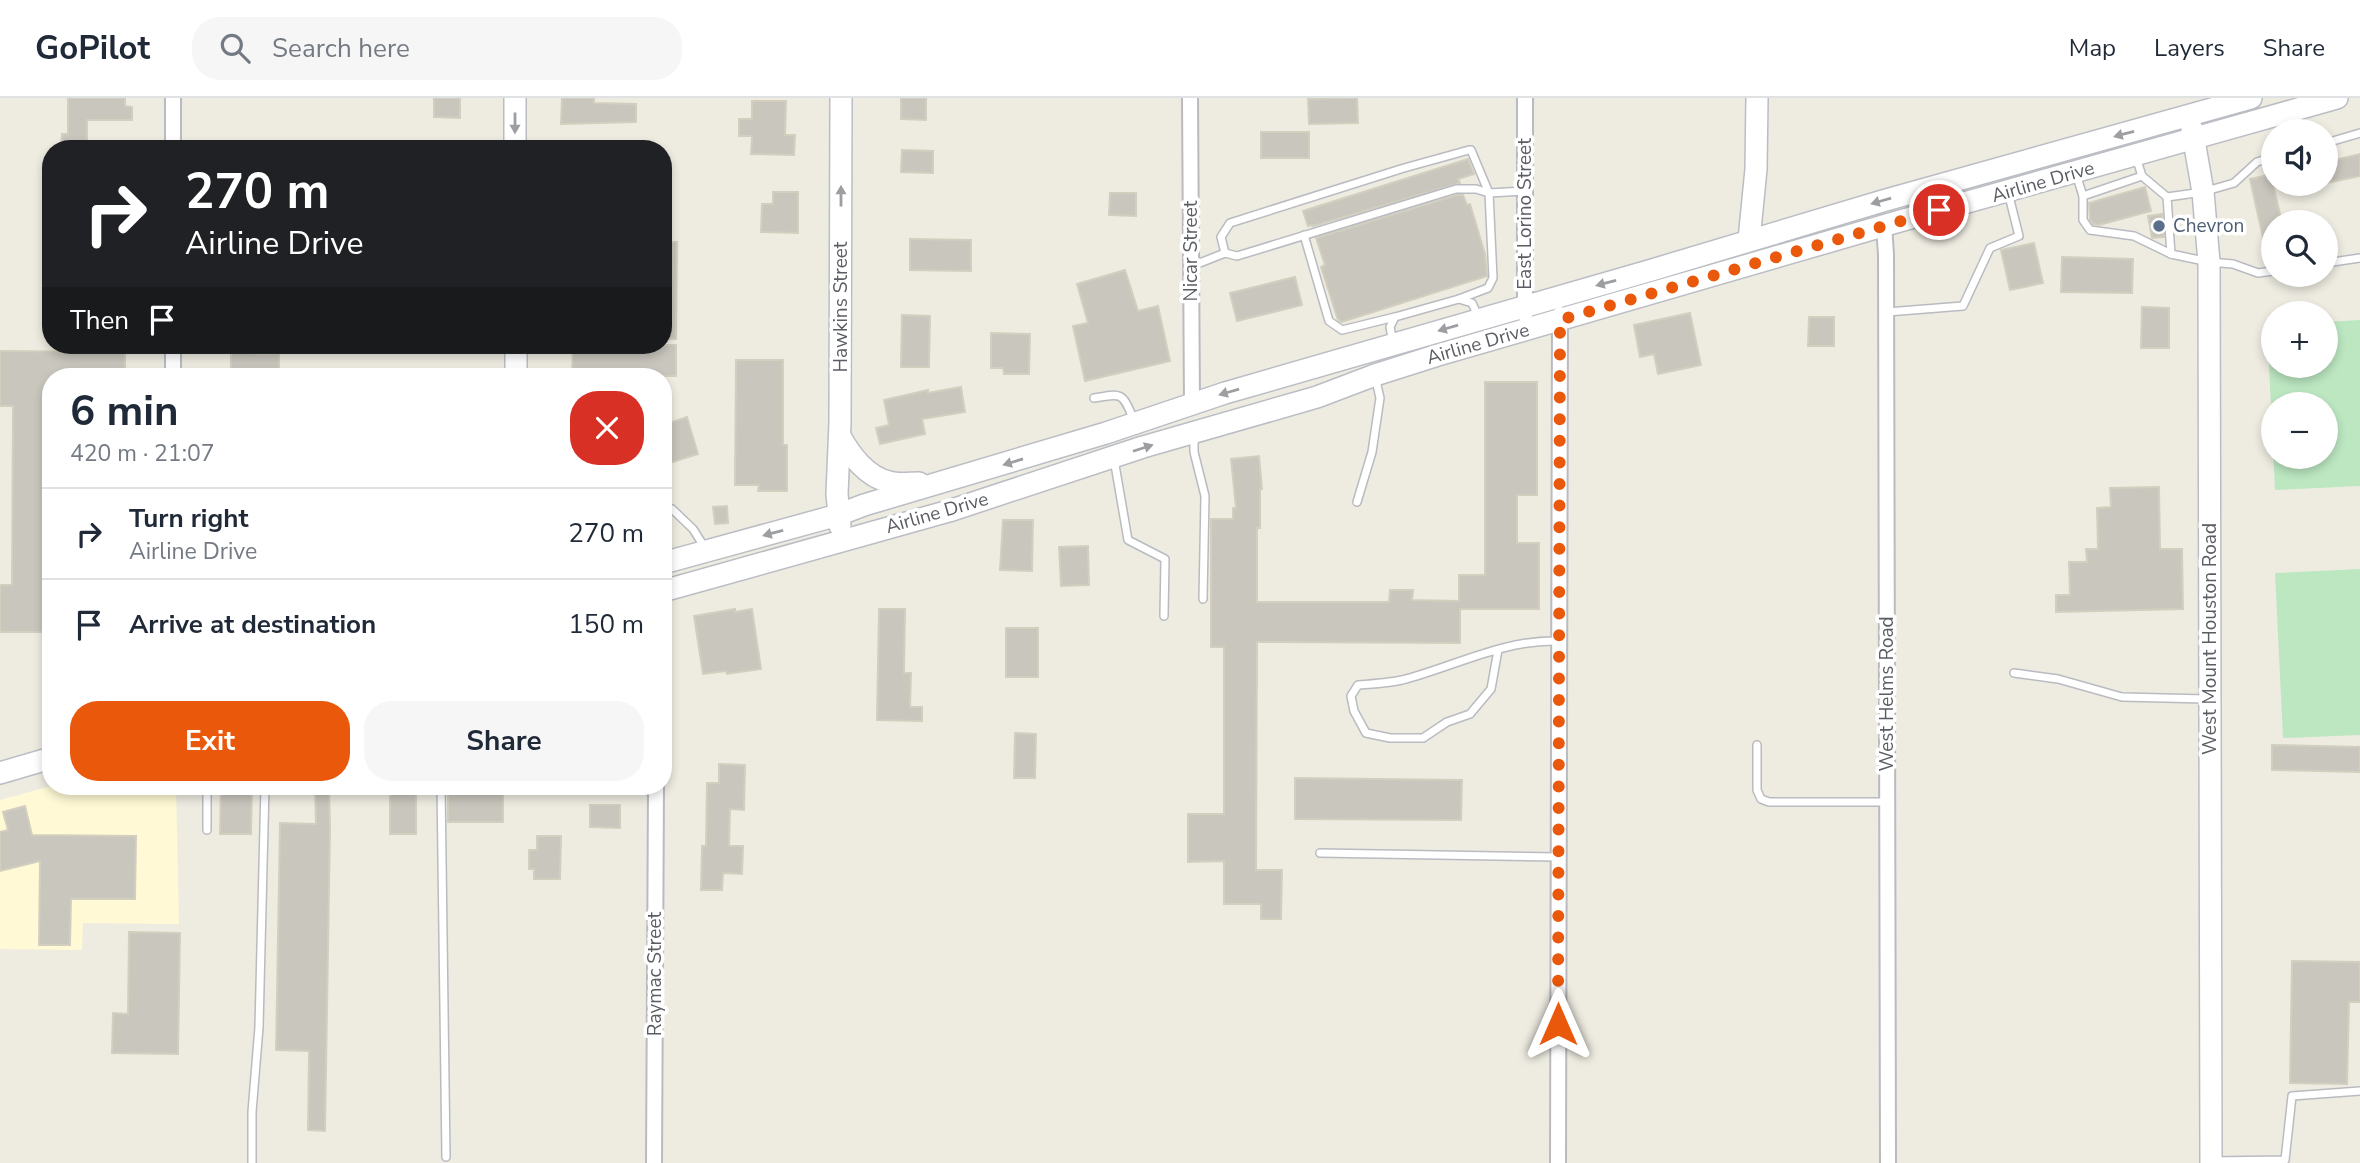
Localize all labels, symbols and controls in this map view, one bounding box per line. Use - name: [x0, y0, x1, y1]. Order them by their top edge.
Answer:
- search box: [192, 17, 682, 80]
- text: GoPilot: [35, 26, 150, 71]
- icon: search: [216, 29, 254, 67]
- text: Search here: [272, 31, 410, 66]
- text: Map: [2069, 32, 2116, 64]
- text: Layers: [2154, 32, 2225, 64]
- text: Share: [2263, 32, 2325, 64]
- one-way arrow: [509, 113, 521, 135]
- map controls: [2261, 119, 2338, 469]
- button: sound: [2261, 119, 2338, 196]
- one-way arrow: [2113, 130, 2134, 140]
- street label: East Lorino Street: [1512, 138, 1538, 290]
- street label: Airline Drive: [1988, 155, 2098, 209]
- text: 270 m: [185, 158, 329, 225]
- icon: right: [70, 168, 161, 259]
- pin: [1909, 180, 1969, 240]
- one-way arrow: [835, 185, 847, 207]
- icon: arrive: [1920, 191, 1958, 229]
- one-way arrow: [1870, 197, 1891, 207]
- street label: Nicar Street: [1178, 200, 1204, 301]
- button: search: [2261, 210, 2338, 287]
- place label: Chevron: [2173, 213, 2244, 239]
- marker: Chevron: [2151, 218, 2167, 234]
- text: Airline Drive: [185, 222, 363, 265]
- street label: Hawkins Street: [828, 241, 854, 372]
- one-way arrow: [1595, 278, 1617, 289]
- icon: arrive: [143, 301, 181, 339]
- button: +: [2261, 301, 2338, 378]
- text: Then: [70, 303, 129, 338]
- street label: Airline Drive: [1423, 317, 1533, 371]
- one-way arrow: [1437, 324, 1458, 334]
- text: 6 min: [70, 383, 179, 440]
- one-way arrow: [1219, 387, 1240, 397]
- button: close: [570, 391, 644, 465]
- button: −: [2261, 392, 2338, 469]
- text: 420 m · 21:07: [70, 438, 215, 469]
- one-way arrow: [1133, 442, 1154, 453]
- one-way arrow: [1002, 457, 1023, 467]
- street label: Airline Drive: [882, 486, 992, 540]
- text: Turn right: [129, 501, 248, 536]
- icon: right: [70, 515, 108, 553]
- text: 270 m: [568, 516, 644, 551]
- street label: West Mount Houston Road: [2197, 523, 2223, 755]
- one-way arrow: [762, 528, 784, 539]
- text: Airline Drive: [129, 536, 257, 567]
- icon: arrive: [70, 606, 108, 644]
- text: Arrive at destination: [129, 607, 376, 642]
- text: 150 m: [568, 607, 644, 642]
- street label: West Helms Road: [1874, 616, 1900, 772]
- button: Exit: [70, 701, 350, 781]
- button: Share: [364, 701, 644, 781]
- street label: Raymac Street: [642, 912, 668, 1036]
- position arrow: [1521, 987, 1595, 1061]

